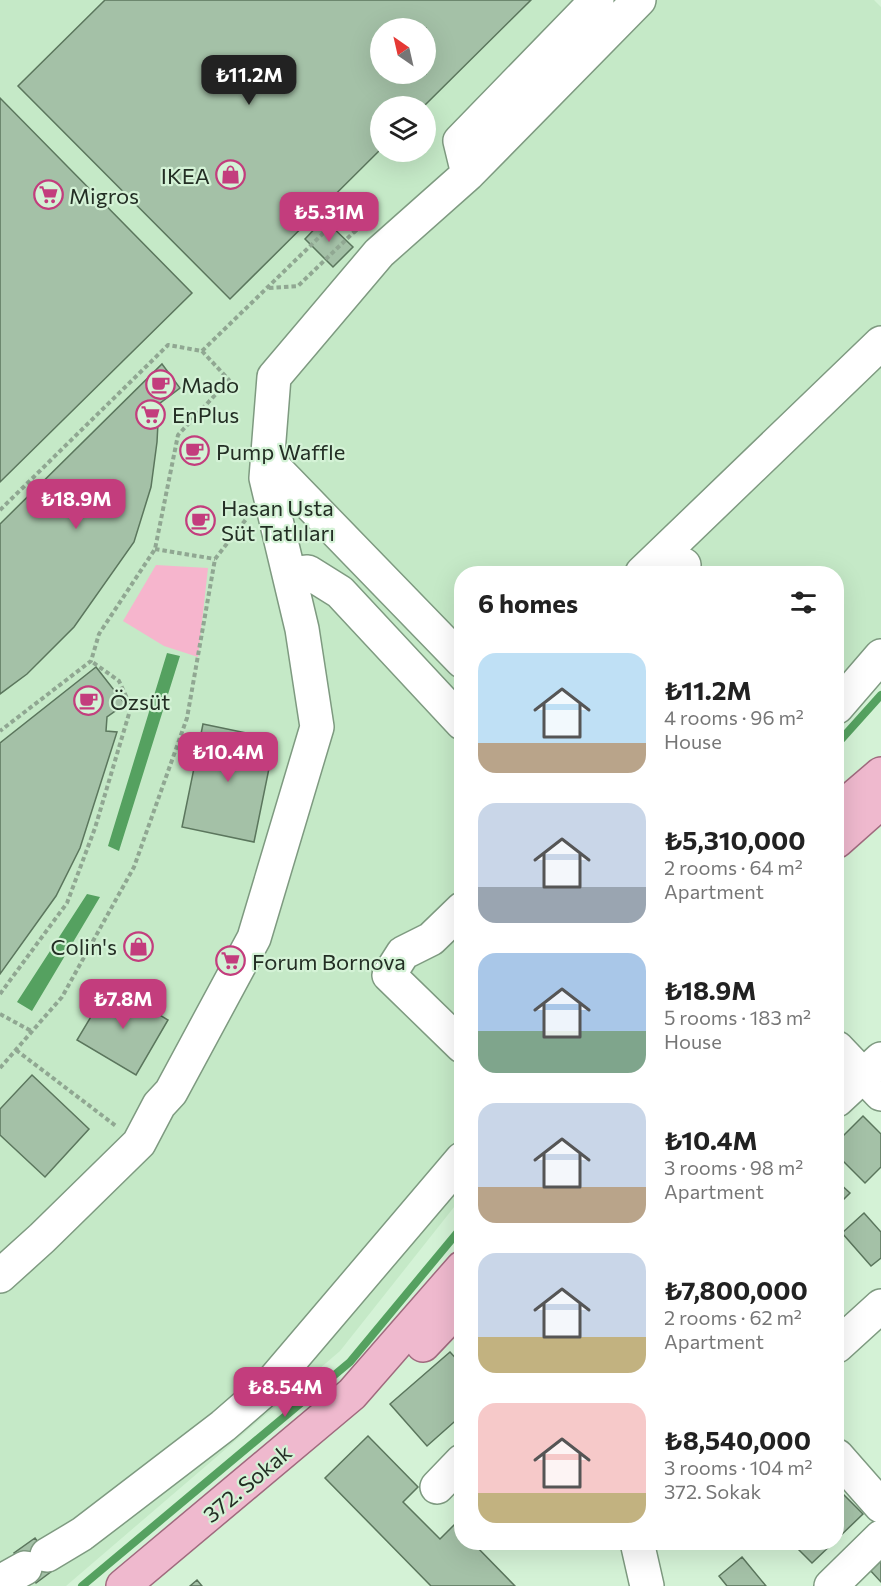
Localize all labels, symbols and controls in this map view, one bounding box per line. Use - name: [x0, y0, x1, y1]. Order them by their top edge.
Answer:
- north arrow: [370, 18, 436, 84]
- map controls: [370, 18, 436, 162]
- pin: ₺11.2M: [200, 55, 298, 106]
- text: ₺11.2M: [215, 62, 283, 86]
- button: layers: [370, 96, 436, 162]
- shop icon: IKEA: [215, 159, 247, 191]
- place label: IKEA: [161, 162, 210, 189]
- supermarket icon: Migros: [32, 179, 64, 211]
- place label: Migros: [69, 182, 139, 209]
- pin: ₺5.31M: [280, 192, 378, 243]
- text: ₺5.31M: [294, 199, 364, 223]
- cafe icon: Mado: [144, 368, 176, 400]
- place label: Mado: [181, 371, 239, 398]
- supermarket icon: EnPlus: [135, 398, 167, 430]
- place label: EnPlus: [172, 401, 239, 428]
- cafe icon: Pump Waffle: [179, 435, 211, 467]
- place label: Pump Waffle: [216, 438, 345, 465]
- pin: ₺18.9M: [27, 479, 125, 530]
- text: ₺18.9M: [40, 486, 112, 510]
- place label: Hasan Usta Süt Tatlıları: [221, 494, 335, 546]
- cafe icon: Hasan Usta Süt Tatlıları: [184, 504, 216, 536]
- icon: filters: [787, 586, 820, 619]
- text: 6 homes: [478, 587, 578, 618]
- text: ₺11.2M: [664, 674, 752, 705]
- icon: home: [526, 677, 598, 749]
- cafe icon: Özsüt: [73, 685, 105, 717]
- place label: Özsüt: [110, 688, 170, 715]
- text: 4 rooms · 96 m²: [664, 705, 804, 729]
- text: House: [664, 729, 722, 753]
- pin: ₺10.4M: [179, 732, 277, 783]
- text: ₺10.4M: [192, 739, 264, 763]
- text: ₺5,310,000: [664, 824, 805, 855]
- icon: home: [526, 827, 598, 899]
- text: 2 rooms · 64 m²: [664, 855, 803, 879]
- text: Apartment: [664, 879, 764, 903]
- shop icon: Colin's: [122, 930, 154, 962]
- place label: Colin's: [50, 933, 117, 960]
- supermarket icon: Forum Bornova: [215, 945, 247, 977]
- place label: Forum Bornova: [252, 948, 406, 975]
- text: ₺18.9M: [664, 974, 756, 1005]
- icon: home: [526, 977, 598, 1049]
- pin: ₺7.8M: [81, 979, 165, 1030]
- text: ₺7.8M: [93, 986, 153, 1010]
- text: 5 rooms · 183 m²: [664, 1005, 811, 1029]
- text: House: [664, 1029, 722, 1053]
- text: ₺10.4M: [664, 1124, 758, 1155]
- icon: home: [526, 1127, 598, 1199]
- text: 3 rooms · 98 m²: [664, 1155, 803, 1179]
- text: Apartment: [664, 1179, 764, 1203]
- text: ₺7,800,000: [664, 1274, 808, 1305]
- icon: home: [526, 1277, 598, 1349]
- text: 2 rooms · 62 m²: [664, 1305, 802, 1329]
- text: Apartment: [664, 1329, 764, 1353]
- pin: ₺8.54M: [236, 1367, 334, 1418]
- text: ₺8.54M: [248, 1374, 322, 1398]
- text: ₺8,540,000: [664, 1424, 811, 1455]
- icon: home: [526, 1427, 598, 1499]
- street label: 372. Sokak: [197, 1438, 297, 1528]
- text: 3 rooms · 104 m²: [664, 1455, 813, 1479]
- text: 372. Sokak: [664, 1479, 761, 1503]

